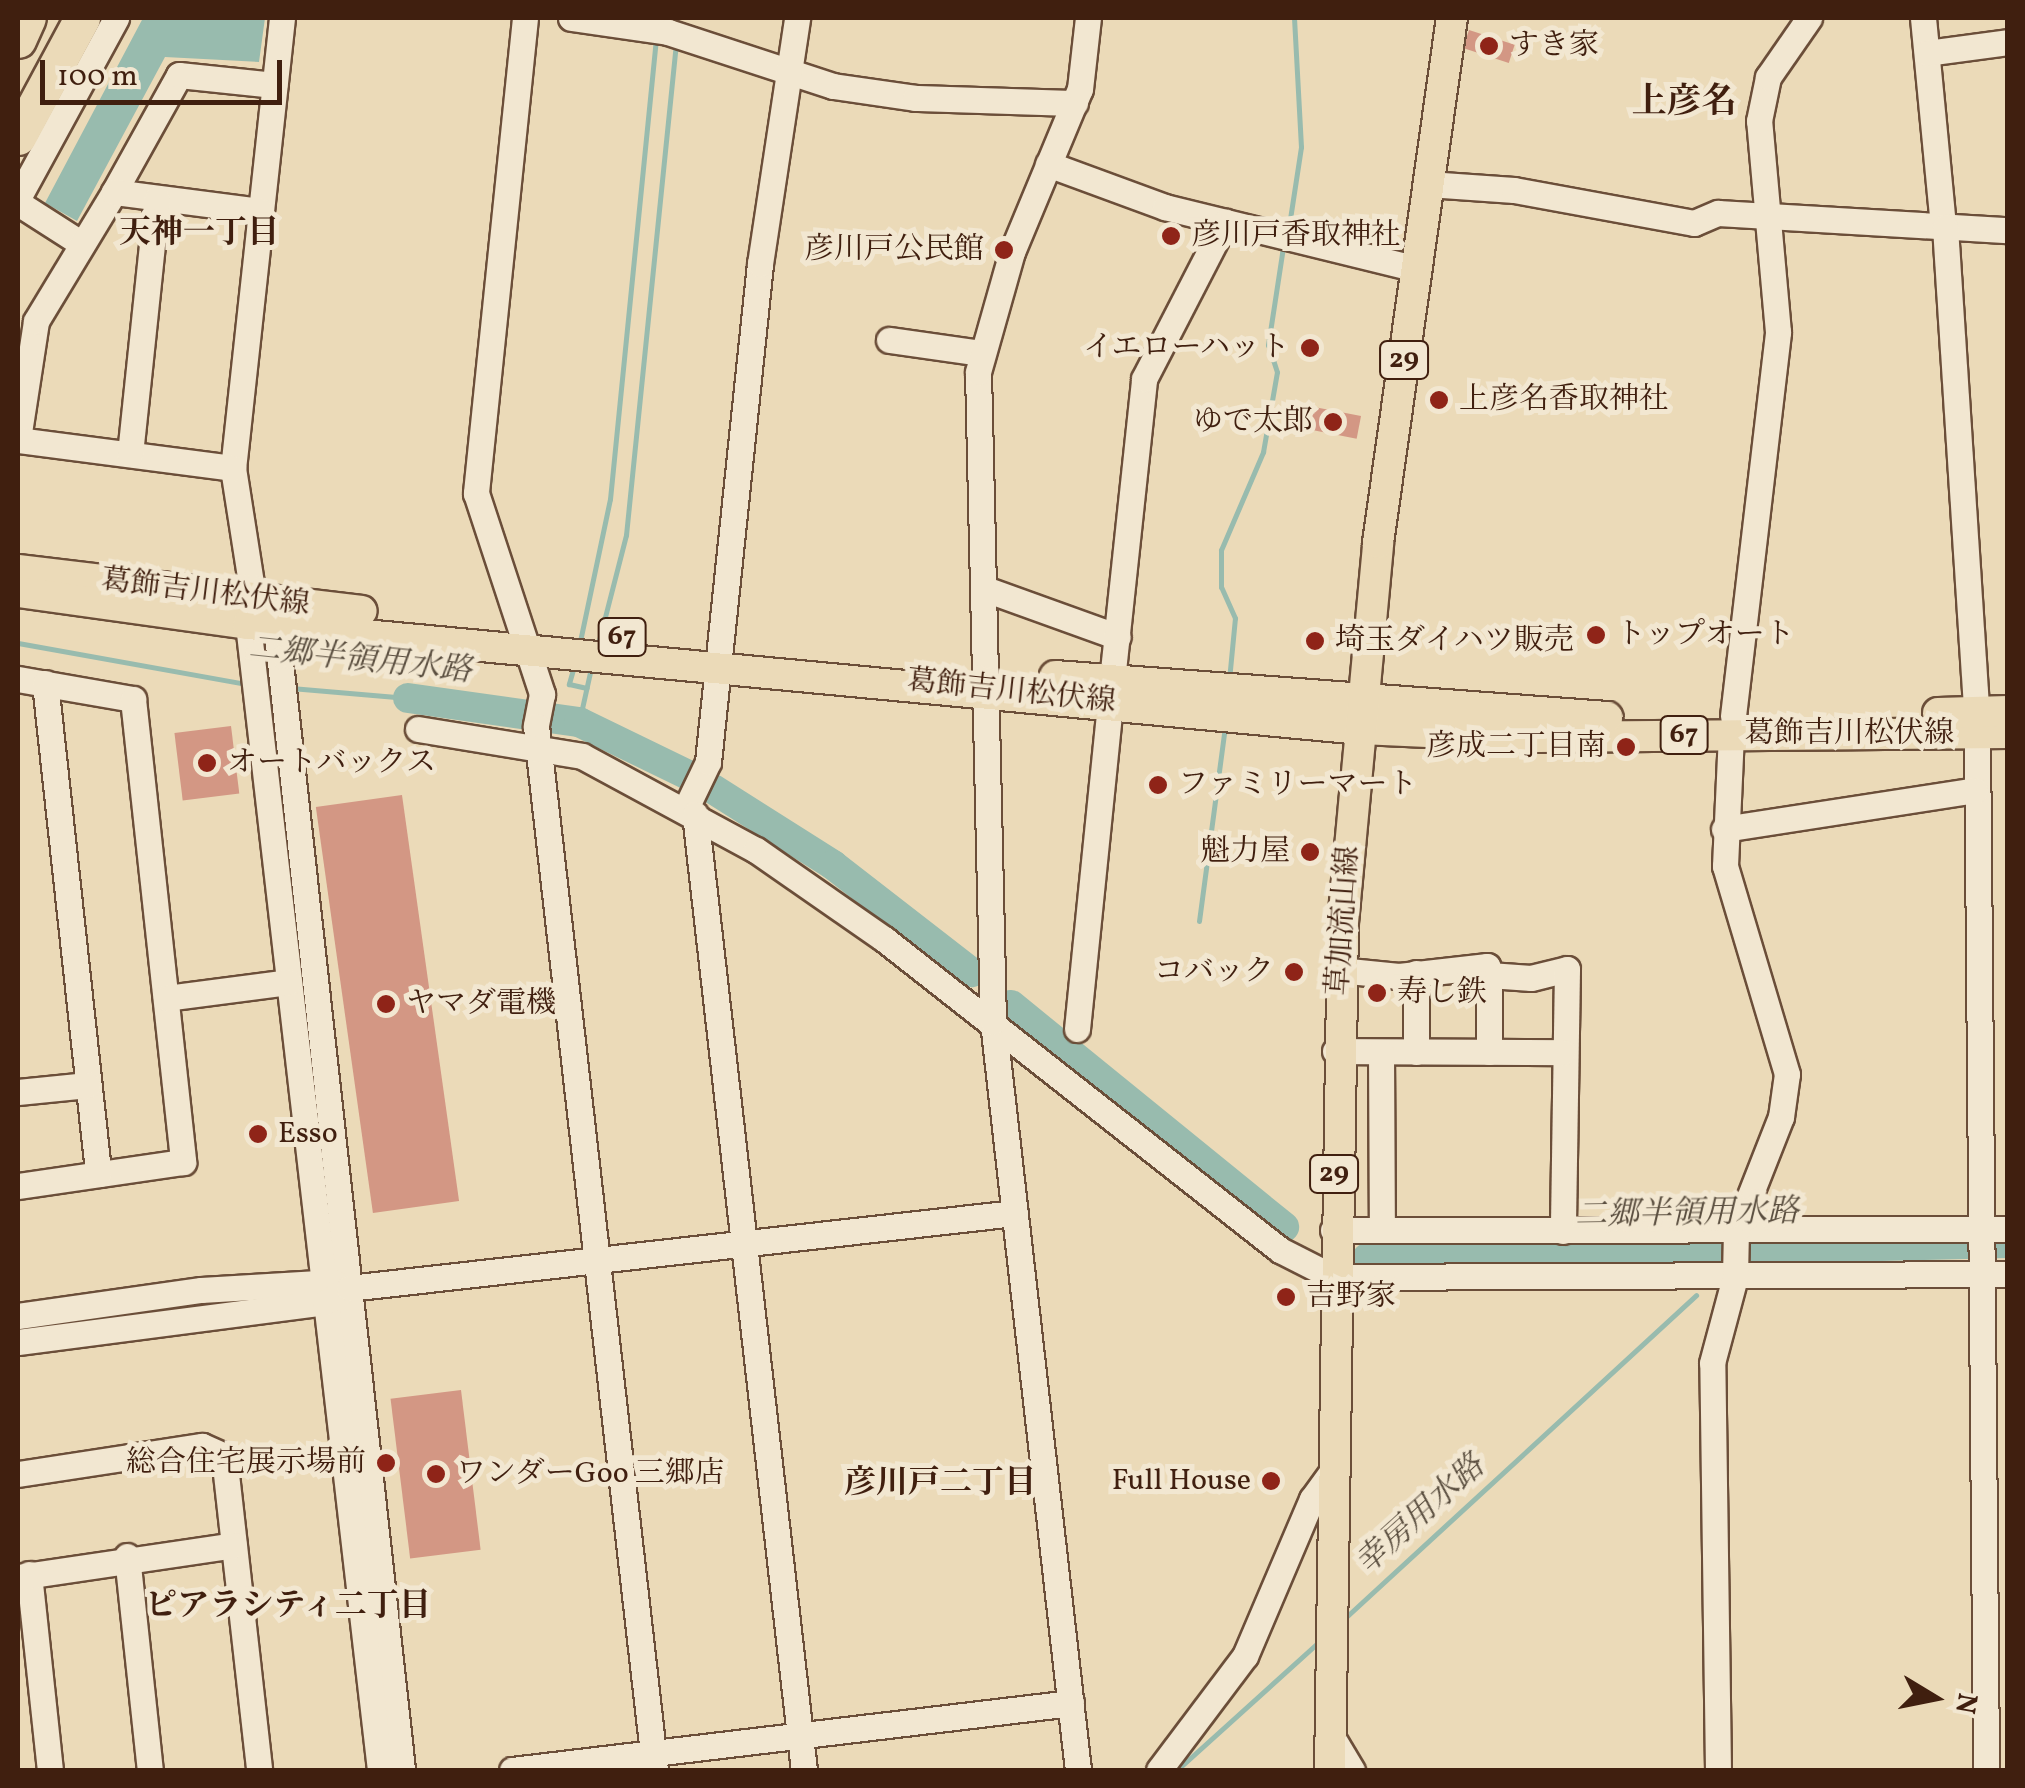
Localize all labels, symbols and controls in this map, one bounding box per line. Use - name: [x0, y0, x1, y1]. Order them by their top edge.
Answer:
- place label: すき家: [1509, 28, 1599, 64]
- marker: すき家: [1478, 35, 1500, 57]
- scale bar: [45, 40, 288, 102]
- text: 100 m: [57, 56, 138, 98]
- district label: 上彦名: [1632, 82, 1736, 124]
- district label: 天神一丁目: [119, 215, 279, 253]
- place label: 彦川戸香取神社: [1191, 218, 1401, 254]
- marker: 彦川戸香取神社: [1160, 225, 1182, 247]
- place label: 彦川戸公民館: [804, 232, 984, 268]
- marker: 彦川戸公民館: [993, 239, 1015, 261]
- place label: イエローハット: [1080, 330, 1290, 366]
- marker: イエローハット: [1299, 337, 1321, 359]
- road number: 29: [1379, 337, 1429, 383]
- place label: 上彦名香取神社: [1459, 382, 1669, 418]
- marker: 上彦名香取神社: [1428, 389, 1450, 411]
- place label: ゆで太郎: [1193, 404, 1313, 440]
- marker: ゆで太郎: [1322, 411, 1344, 433]
- street label: 葛飾吉川松伏線: [99, 562, 311, 624]
- road number: 67: [597, 614, 647, 660]
- place label: トップオート: [1616, 617, 1796, 653]
- place label: 埼玉ダイハツ販売: [1335, 623, 1575, 659]
- marker: トップオート: [1585, 624, 1607, 646]
- water label: 二郷半領用水路: [247, 630, 473, 692]
- marker: 埼玉ダイハツ販売: [1304, 630, 1326, 652]
- street label: 葛飾吉川松伏線: [905, 663, 1117, 721]
- road number: 67: [1659, 712, 1709, 758]
- street label: 葛飾吉川松伏線: [1744, 716, 1954, 752]
- place label: 彦成二丁目南: [1426, 729, 1606, 765]
- marker: 彦成二丁目南: [1615, 736, 1637, 758]
- place label: オートバックス: [227, 745, 437, 781]
- marker: オートバックス: [196, 752, 218, 774]
- place label: ファミリーマート: [1178, 767, 1418, 803]
- marker: ファミリーマート: [1147, 774, 1169, 796]
- place label: 魁力屋: [1200, 834, 1290, 870]
- marker: 魁力屋: [1299, 841, 1321, 863]
- street label: 草加流山線: [1321, 845, 1367, 997]
- place label: コバック: [1154, 954, 1274, 990]
- marker: コバック: [1283, 961, 1305, 983]
- place label: 寿し鉄: [1397, 975, 1487, 1011]
- marker: 寿し鉄: [1366, 982, 1388, 1004]
- place label: ヤマダ電機: [406, 986, 556, 1022]
- marker: ヤマダ電機: [375, 993, 397, 1015]
- place label: Esso: [278, 1116, 338, 1152]
- marker: Esso: [247, 1123, 269, 1145]
- road number: 29: [1309, 1151, 1359, 1197]
- water label: 二郷半領用水路: [1575, 1194, 1799, 1236]
- place label: 吉野家: [1306, 1279, 1396, 1315]
- marker: 吉野家: [1275, 1286, 1297, 1308]
- place label: 総合住宅展示場前: [126, 1445, 366, 1481]
- water label: 幸房用水路: [1349, 1448, 1493, 1584]
- marker: 総合住宅展示場前: [375, 1452, 397, 1474]
- place label: ワンダーGoo 三郷店: [456, 1456, 726, 1492]
- marker: ワンダーGoo 三郷店: [425, 1463, 447, 1485]
- place label: Full House: [1112, 1463, 1251, 1499]
- district label: 彦川戸二丁目: [844, 1465, 1036, 1503]
- marker: Full House: [1260, 1470, 1282, 1492]
- district label: ピアラシティ二丁目: [144, 1588, 432, 1626]
- north arrow: [1885, 1648, 1985, 1748]
- text: N: [1944, 1690, 1986, 1717]

